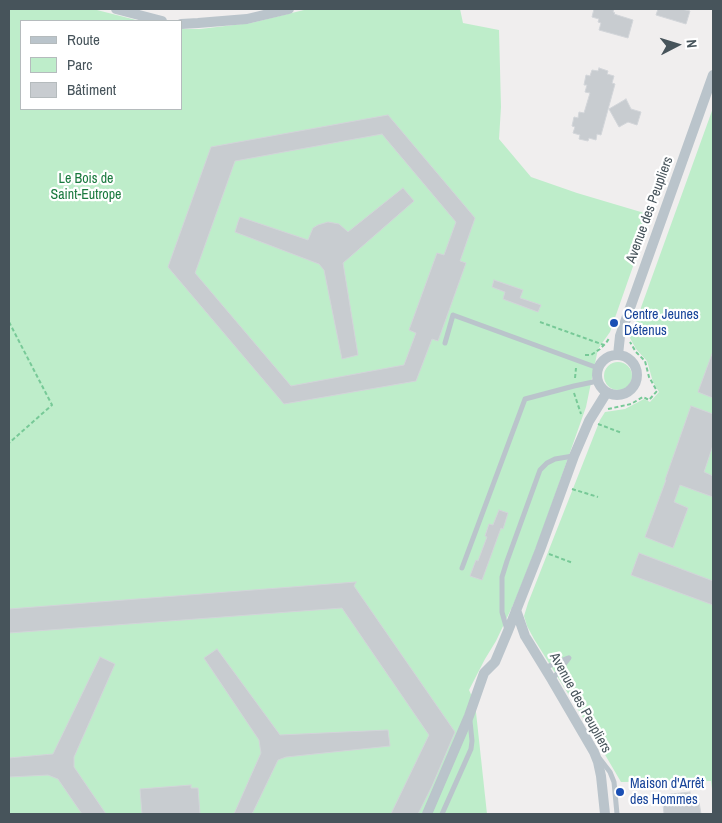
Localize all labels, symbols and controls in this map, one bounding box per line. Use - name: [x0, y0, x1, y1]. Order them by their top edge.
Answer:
- legend: [20, 20, 182, 110]
- north arrow: [652, 20, 702, 70]
- text: Route: [67, 29, 100, 50]
- text: N: [683, 39, 701, 49]
- text: Parc: [67, 54, 92, 75]
- text: Bâtiment: [67, 79, 116, 100]
- street label: Avenue des Peupliers: [623, 154, 677, 266]
- park label: Le Bois de Saint-Eutrope: [51, 171, 121, 203]
- place label: Centre Jeunes Détenus: [624, 307, 699, 340]
- marker: Centre Jeunes Détenus: [608, 317, 620, 329]
- street label: Avenue des Peupliers: [545, 650, 615, 756]
- place label: Maison d'Arrêt des Hommes: [630, 776, 704, 809]
- marker: Maison d'Arrêt des Hommes: [614, 786, 626, 798]

